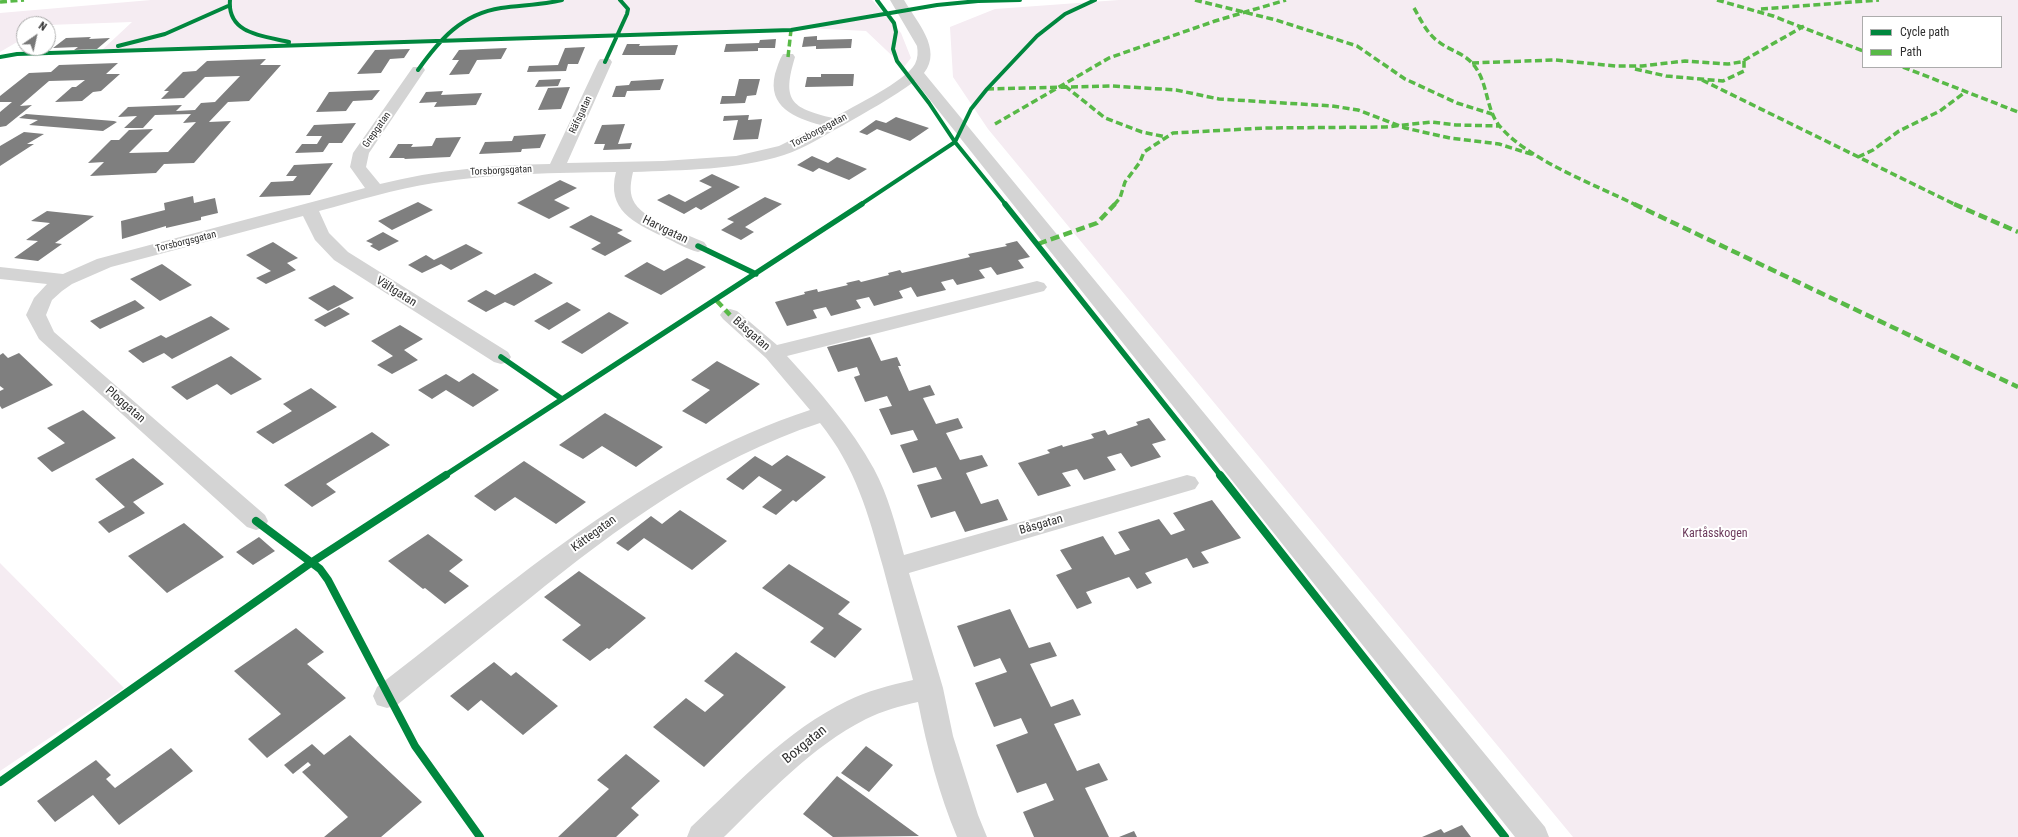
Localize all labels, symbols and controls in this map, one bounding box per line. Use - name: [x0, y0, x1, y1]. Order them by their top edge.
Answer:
- north arrow: [16, 16, 56, 56]
- legend: [1862, 16, 2002, 68]
- text: N: [36, 19, 49, 34]
- text: Cycle path: [1900, 25, 1949, 39]
- text: Path: [1900, 45, 1922, 59]
- street label: Räfsgatan: [567, 94, 595, 136]
- street label: Grepgatan: [360, 110, 394, 150]
- street label: Torsborgsgatan: [789, 111, 849, 151]
- street label: Torsborgsgatan: [470, 163, 532, 179]
- street label: Harvgatan: [640, 213, 690, 247]
- street label: Torsborgsgatan: [154, 229, 218, 255]
- street label: Vältgatan: [373, 274, 419, 310]
- street label: Båsgatan: [729, 314, 773, 354]
- street label: Ploggatan: [102, 384, 148, 426]
- street label: Båsgatan: [1018, 512, 1064, 538]
- street label: Kättegatan: [569, 513, 619, 555]
- park label: Kartåsskogen: [1682, 527, 1748, 541]
- street label: Boxgatan: [780, 722, 830, 768]

